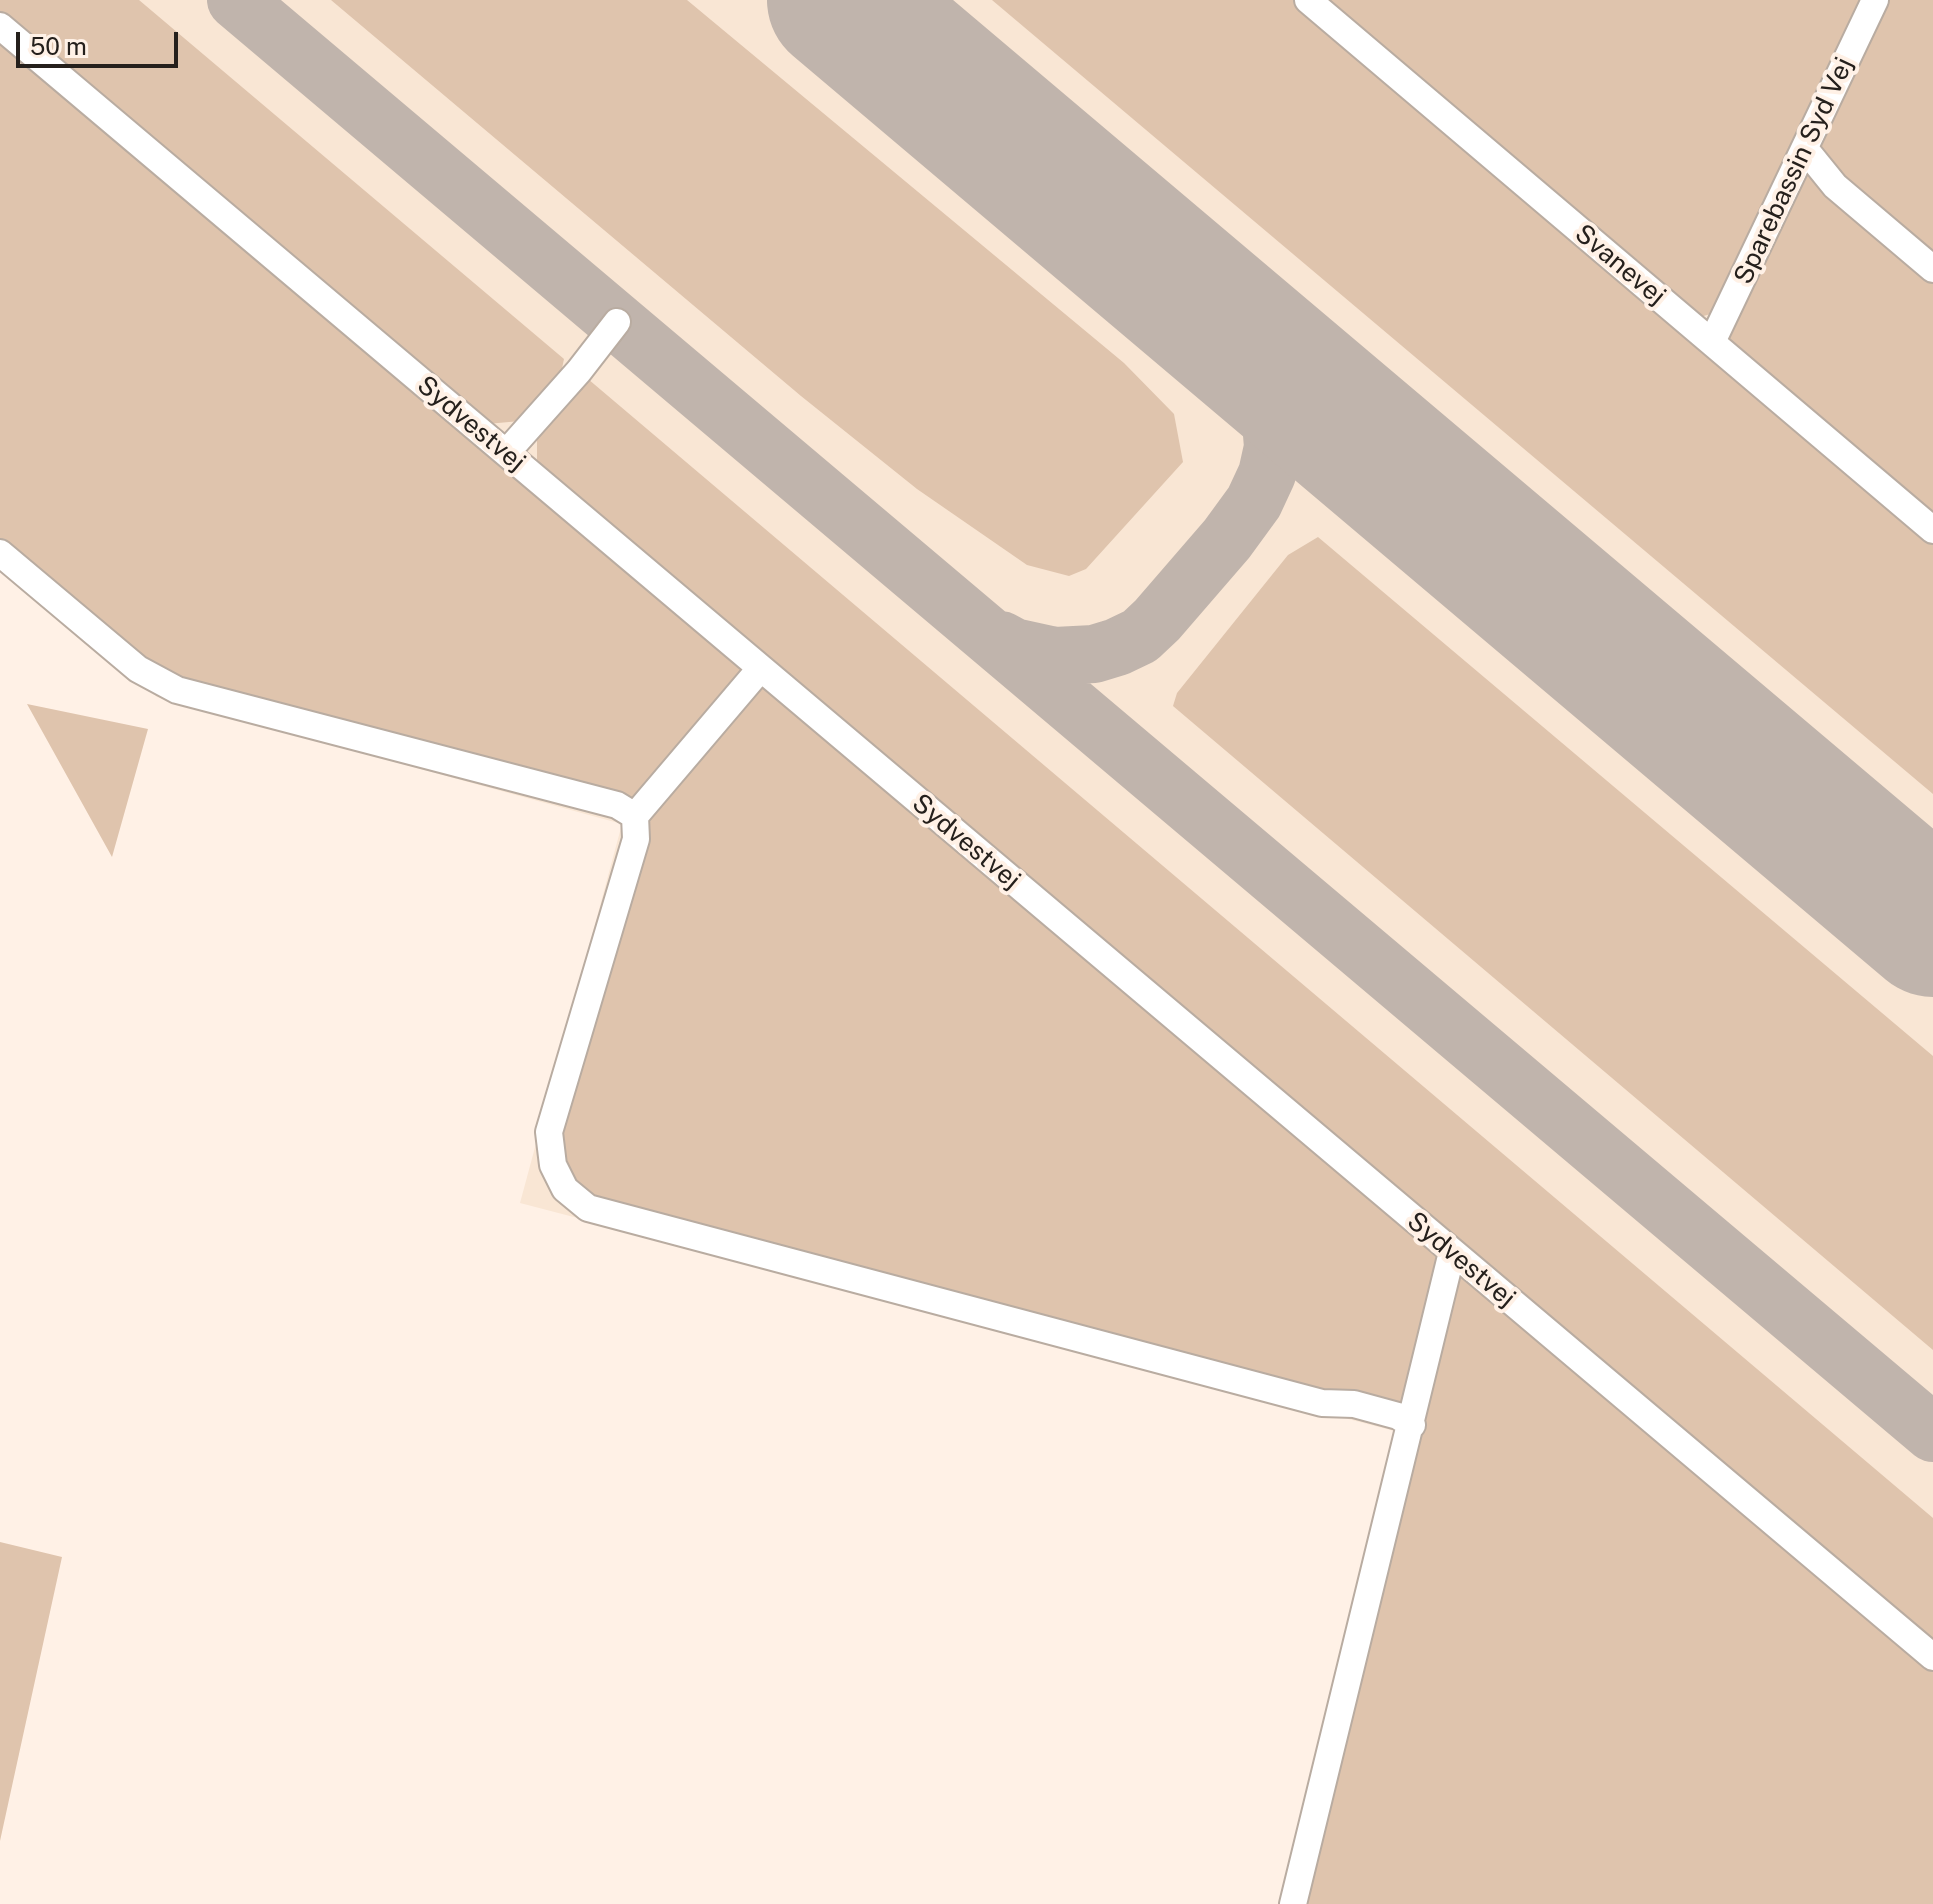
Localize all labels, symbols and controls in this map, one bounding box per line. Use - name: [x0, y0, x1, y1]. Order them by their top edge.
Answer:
- scale bar: [20, 16, 182, 66]
- text: 50 m: [30, 32, 87, 60]
- street label: Sparebassin Syd Vej: [1728, 53, 1860, 289]
- street label: Svanevej: [1568, 218, 1672, 312]
- street label: Sydvestvej: [411, 370, 531, 478]
- street label: Sydvestvej: [906, 788, 1026, 896]
- street label: Sydvestvej: [1401, 1206, 1521, 1314]

